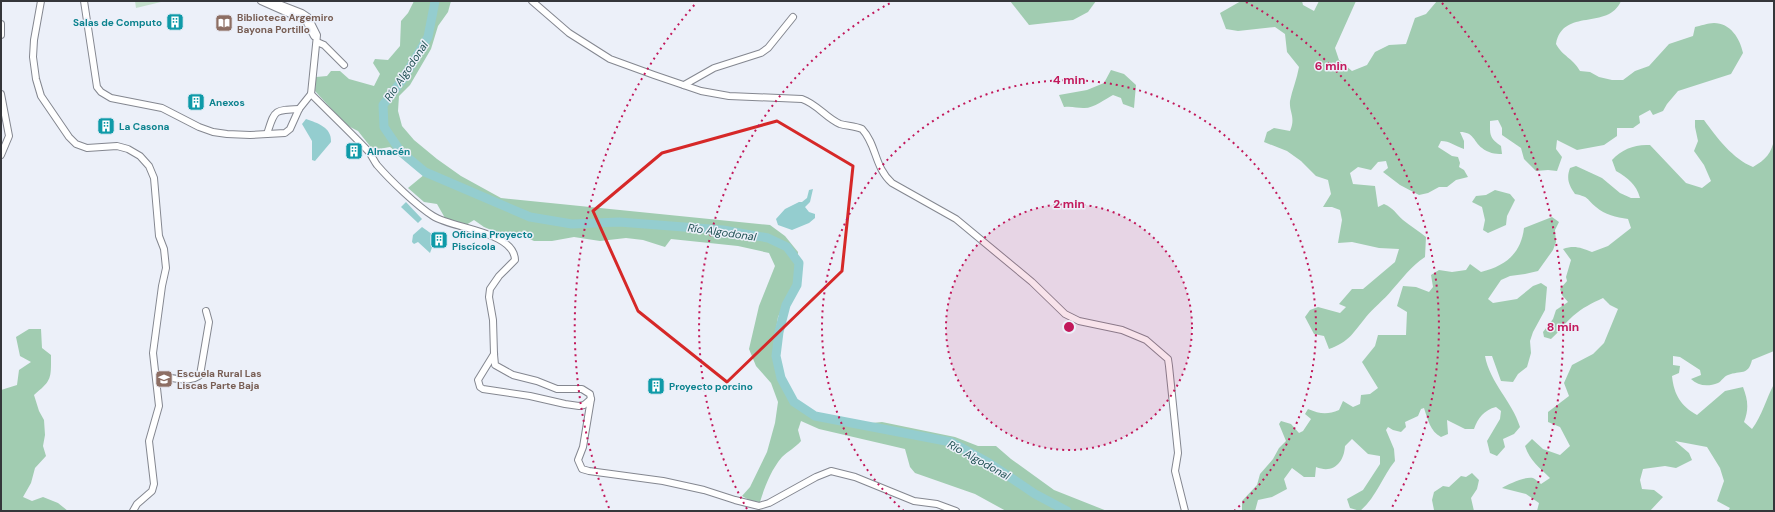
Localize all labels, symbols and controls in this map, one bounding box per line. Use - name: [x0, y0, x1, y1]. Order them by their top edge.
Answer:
- place label: Biblioteca Argemiro Bayona Portillo: [237, 11, 334, 36]
- building icon: Salas de Computo: [165, 12, 185, 32]
- library icon: Biblioteca Argemiro Bayona Portillo: [214, 13, 234, 33]
- place label: Salas de Computo: [73, 16, 162, 29]
- water label: Río Algodonal: [381, 38, 431, 104]
- text: 6 min: [1315, 58, 1347, 74]
- text: 4 min: [1053, 72, 1085, 88]
- building icon: Anexos: [186, 92, 206, 112]
- place label: Anexos: [209, 96, 245, 109]
- building icon: La Casona: [96, 116, 116, 136]
- place label: La Casona: [119, 120, 170, 133]
- building icon: Almacén: [344, 141, 364, 161]
- place label: Almacén: [367, 145, 410, 158]
- text: 2 min: [1053, 196, 1085, 212]
- water label: Río Algodonal: [687, 220, 758, 244]
- place label: Oficina Proyecto Piscícola: [452, 228, 533, 253]
- building icon: Oficina Proyecto Piscícola: [429, 230, 449, 250]
- text: 8 min: [1547, 319, 1579, 335]
- centre of rings: [1062, 320, 1076, 334]
- place label: Escuela Rural Las Liscas Parte Baja: [177, 367, 261, 392]
- school or university icon: Escuela Rural Las Liscas Parte Baja: [154, 369, 174, 389]
- building icon: Proyecto porcino: [646, 376, 666, 396]
- place label: Proyecto porcino: [669, 380, 753, 393]
- water label: Río Algodonal: [945, 437, 1013, 483]

